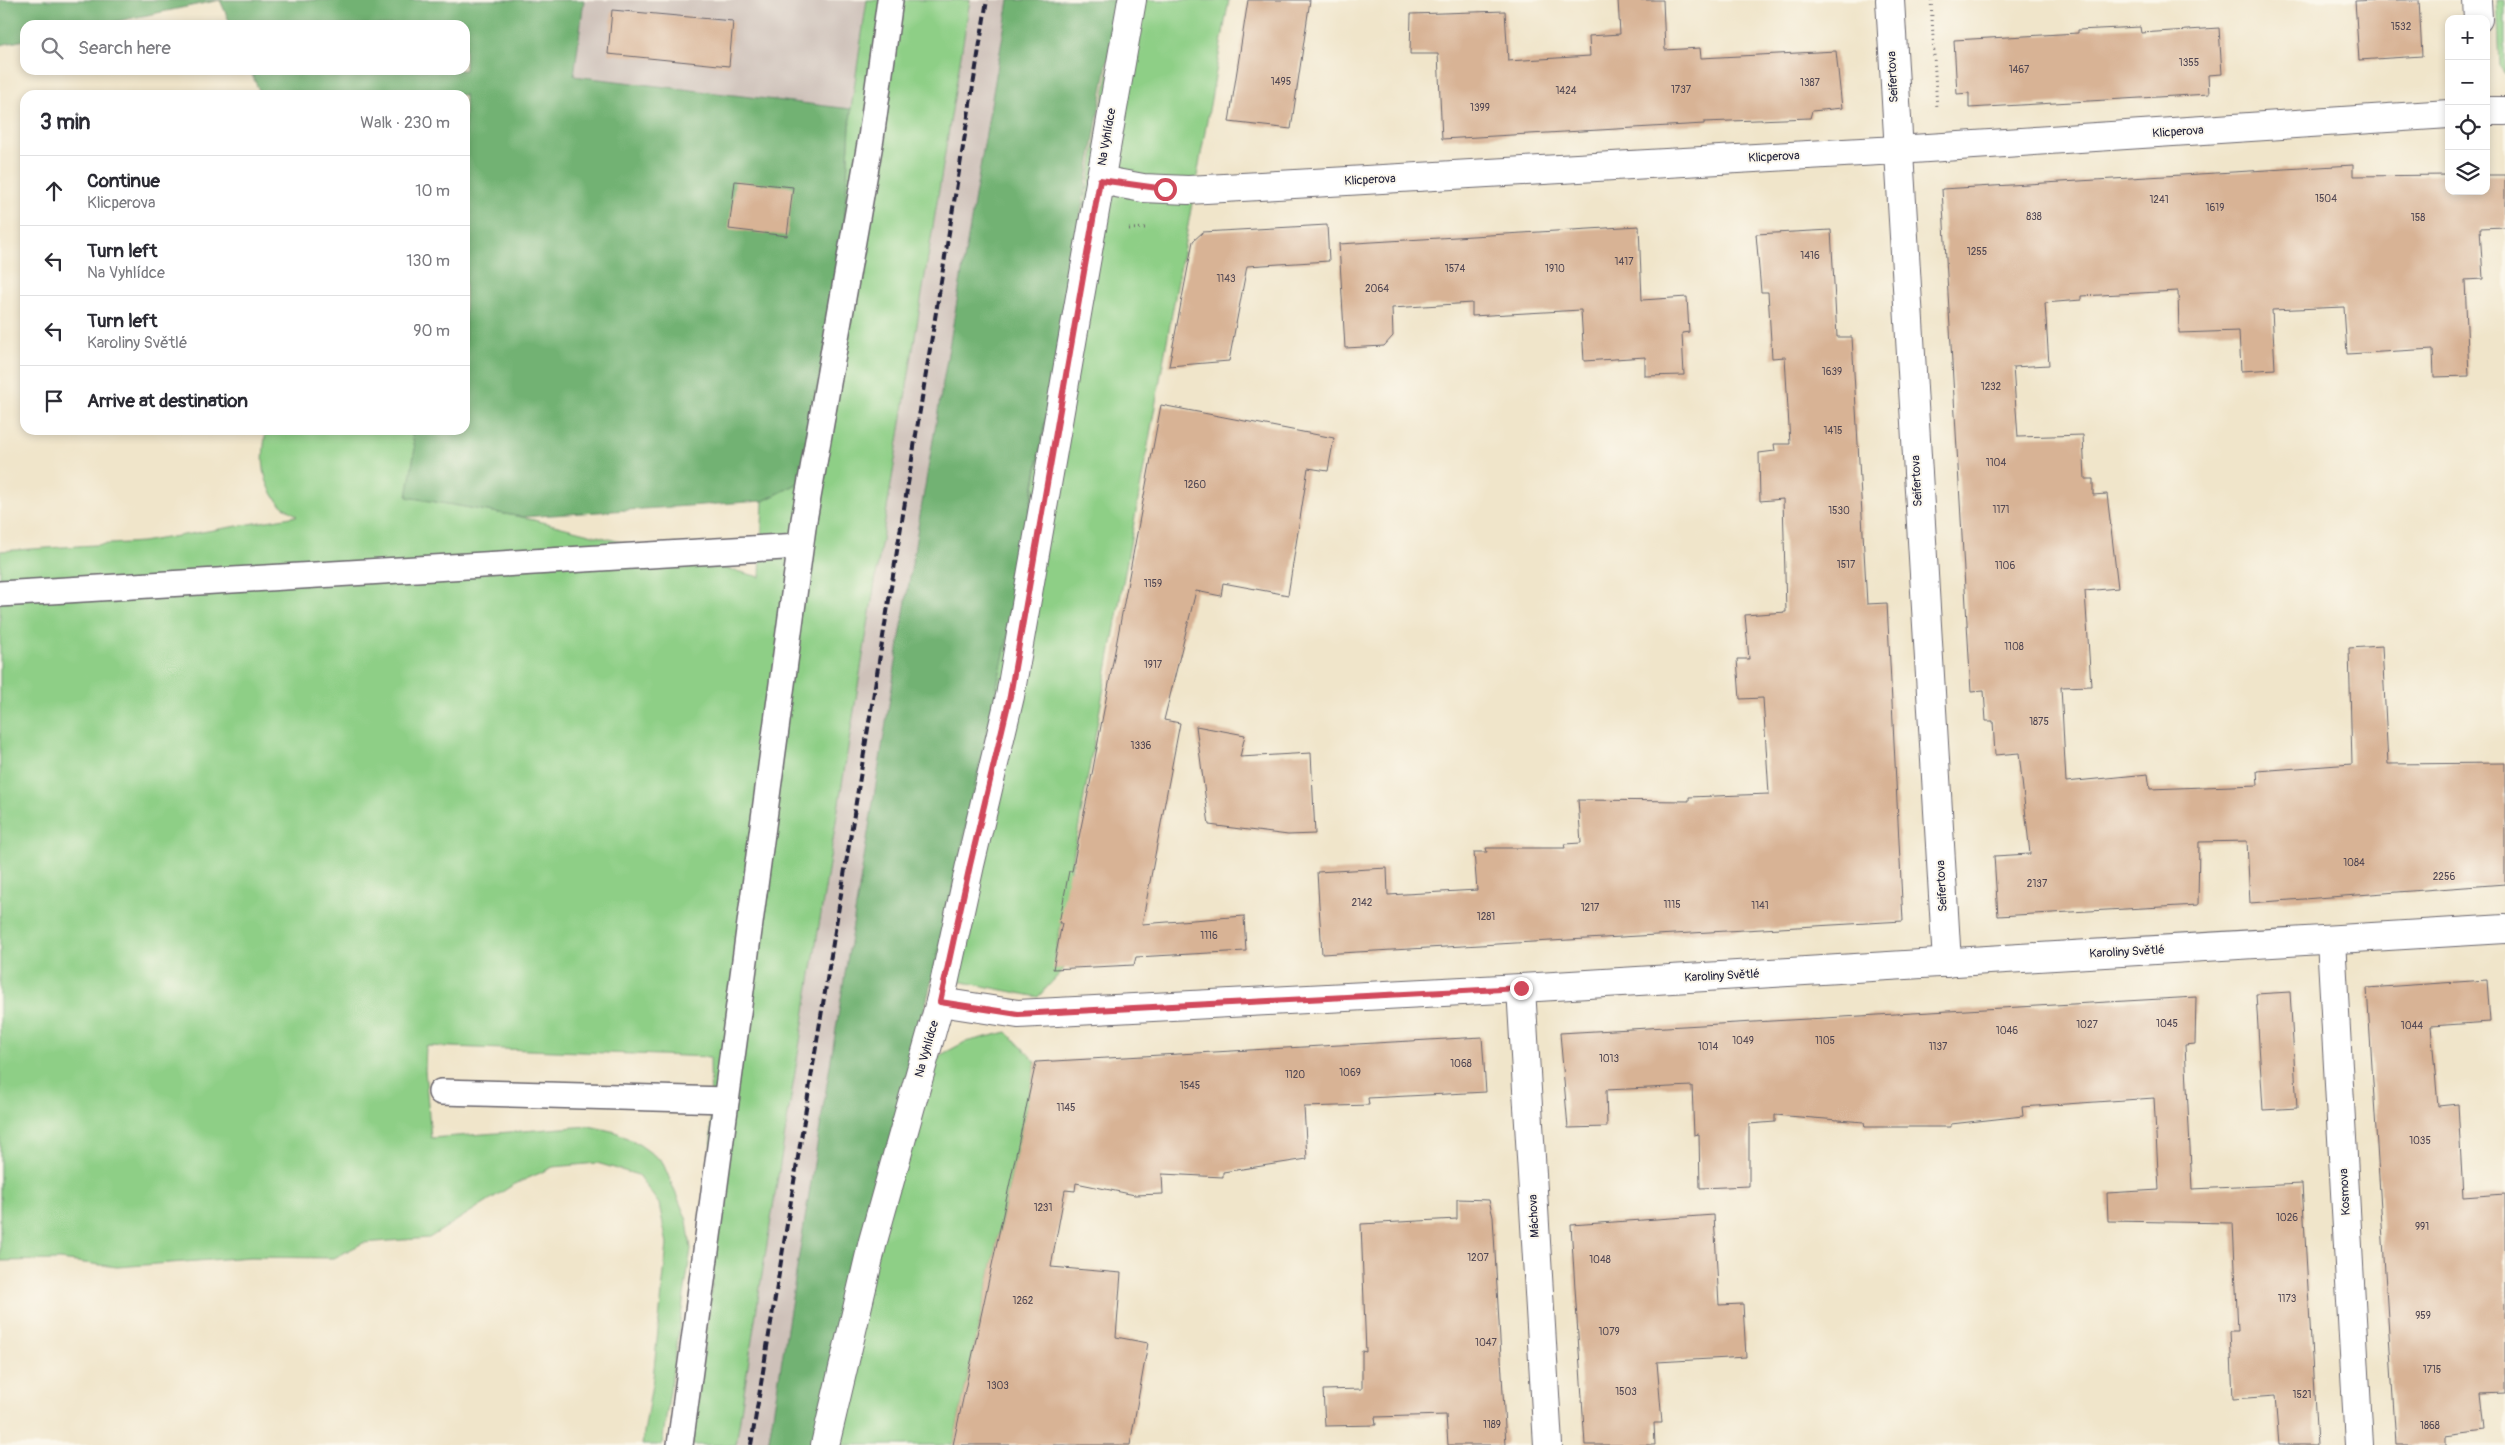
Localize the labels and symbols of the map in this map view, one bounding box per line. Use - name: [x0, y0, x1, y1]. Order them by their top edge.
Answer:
- house number: 1532: [2391, 21, 2412, 33]
- street label: Seifertova: [1884, 50, 1902, 103]
- house number: 1355: [2179, 57, 2199, 69]
- house number: 1467: [2009, 64, 2030, 76]
- house number: 1495: [1271, 76, 1291, 88]
- house number: 1387: [1800, 77, 1821, 89]
- house number: 1737: [1671, 84, 1692, 96]
- house number: 1424: [1555, 85, 1577, 97]
- house number: 1399: [1470, 102, 1490, 114]
- street label: Na Vyhlídce: [1095, 107, 1119, 167]
- street label: Klicperova: [2152, 123, 2205, 141]
- street label: Klicperova: [1748, 148, 1800, 166]
- street label: Klicperova: [1344, 171, 1396, 189]
- route start: [1154, 178, 1177, 201]
- house number: 1504: [2315, 193, 2337, 205]
- house number: 1241: [2149, 194, 2169, 206]
- house number: 1619: [2206, 202, 2224, 214]
- house number: 838: [2026, 211, 2042, 223]
- house number: 158: [2411, 212, 2425, 224]
- house number: 1255: [1967, 246, 1987, 258]
- house number: 1416: [1800, 250, 1820, 262]
- house number: 1417: [1615, 256, 1634, 268]
- house number: 1574: [1445, 263, 1465, 275]
- house number: 1910: [1545, 263, 1565, 275]
- house number: 1143: [1216, 273, 1236, 285]
- house number: 2064: [1365, 283, 1389, 295]
- house number: 1639: [1822, 366, 1842, 378]
- house number: 1232: [1981, 381, 2002, 393]
- house number: 1415: [1823, 425, 1843, 437]
- street label: Seifertova: [1908, 454, 1926, 507]
- house number: 1104: [1986, 457, 2006, 469]
- house number: 1260: [1184, 479, 1206, 491]
- house number: 1171: [1992, 504, 2010, 516]
- house number: 1530: [1828, 505, 1850, 517]
- house number: 1517: [1837, 559, 1856, 571]
- house number: 1106: [1995, 560, 2015, 572]
- house number: 1159: [1144, 578, 1162, 590]
- house number: 1108: [2004, 641, 2024, 653]
- house number: 1917: [1144, 659, 1163, 671]
- house number: 1875: [2029, 716, 2049, 728]
- house number: 1336: [1131, 740, 1152, 752]
- house number: 1084: [2343, 857, 2365, 869]
- street label: Seifertova: [1933, 859, 1951, 912]
- house number: 2256: [2433, 871, 2455, 883]
- house number: 2137: [2027, 878, 2048, 890]
- house number: 2142: [1352, 897, 1373, 909]
- house number: 1115: [1663, 899, 1681, 911]
- house number: 1141: [1751, 900, 1769, 912]
- house number: 1217: [1581, 902, 1600, 914]
- house number: 1281: [1477, 911, 1495, 923]
- house number: 1116: [1200, 930, 1218, 942]
- street label: Karoliny Světlé: [2089, 943, 2165, 961]
- street label: Karoliny Světlé: [1684, 967, 1760, 985]
- route end: [1510, 977, 1533, 1000]
- house number: 1045: [2156, 1018, 2178, 1030]
- street label: Na Vyhlídce: [912, 1019, 942, 1079]
- house number: 1027: [2076, 1019, 2099, 1031]
- house number: 1044: [2401, 1020, 2423, 1032]
- house number: 1046: [1996, 1025, 2018, 1037]
- house number: 1049: [1732, 1035, 1754, 1047]
- house number: 1105: [1815, 1035, 1835, 1047]
- house number: 1014: [1698, 1041, 1718, 1053]
- house number: 1137: [1929, 1041, 1948, 1053]
- house number: 1013: [1599, 1053, 1620, 1065]
- house number: 1068: [1450, 1058, 1472, 1070]
- house number: 1069: [1339, 1067, 1361, 1079]
- house number: 1120: [1285, 1069, 1305, 1081]
- house number: 1545: [1180, 1080, 1200, 1092]
- house number: 1145: [1056, 1102, 1076, 1114]
- house number: 1035: [2409, 1135, 2431, 1147]
- street label: Kosmova: [2336, 1168, 2354, 1216]
- street label: Máchova: [1525, 1194, 1543, 1238]
- house number: 1231: [1034, 1202, 1052, 1214]
- house number: 1026: [2276, 1212, 2298, 1224]
- house number: 991: [2415, 1221, 2429, 1233]
- house number: 1207: [1467, 1252, 1490, 1264]
- house number: 1048: [1589, 1254, 1611, 1266]
- house number: 1173: [2278, 1293, 2297, 1305]
- house number: 1262: [1013, 1295, 1034, 1307]
- house number: 959: [2415, 1310, 2431, 1322]
- house number: 1079: [1598, 1326, 1620, 1338]
- house number: 1047: [1475, 1337, 1498, 1349]
- house number: 1715: [2423, 1364, 2441, 1376]
- house number: 1303: [987, 1380, 1009, 1392]
- house number: 1503: [1615, 1386, 1637, 1398]
- house number: 1521: [2293, 1389, 2311, 1401]
- house number: 1189: [1483, 1419, 1501, 1431]
- house number: 1868: [2420, 1420, 2440, 1432]

